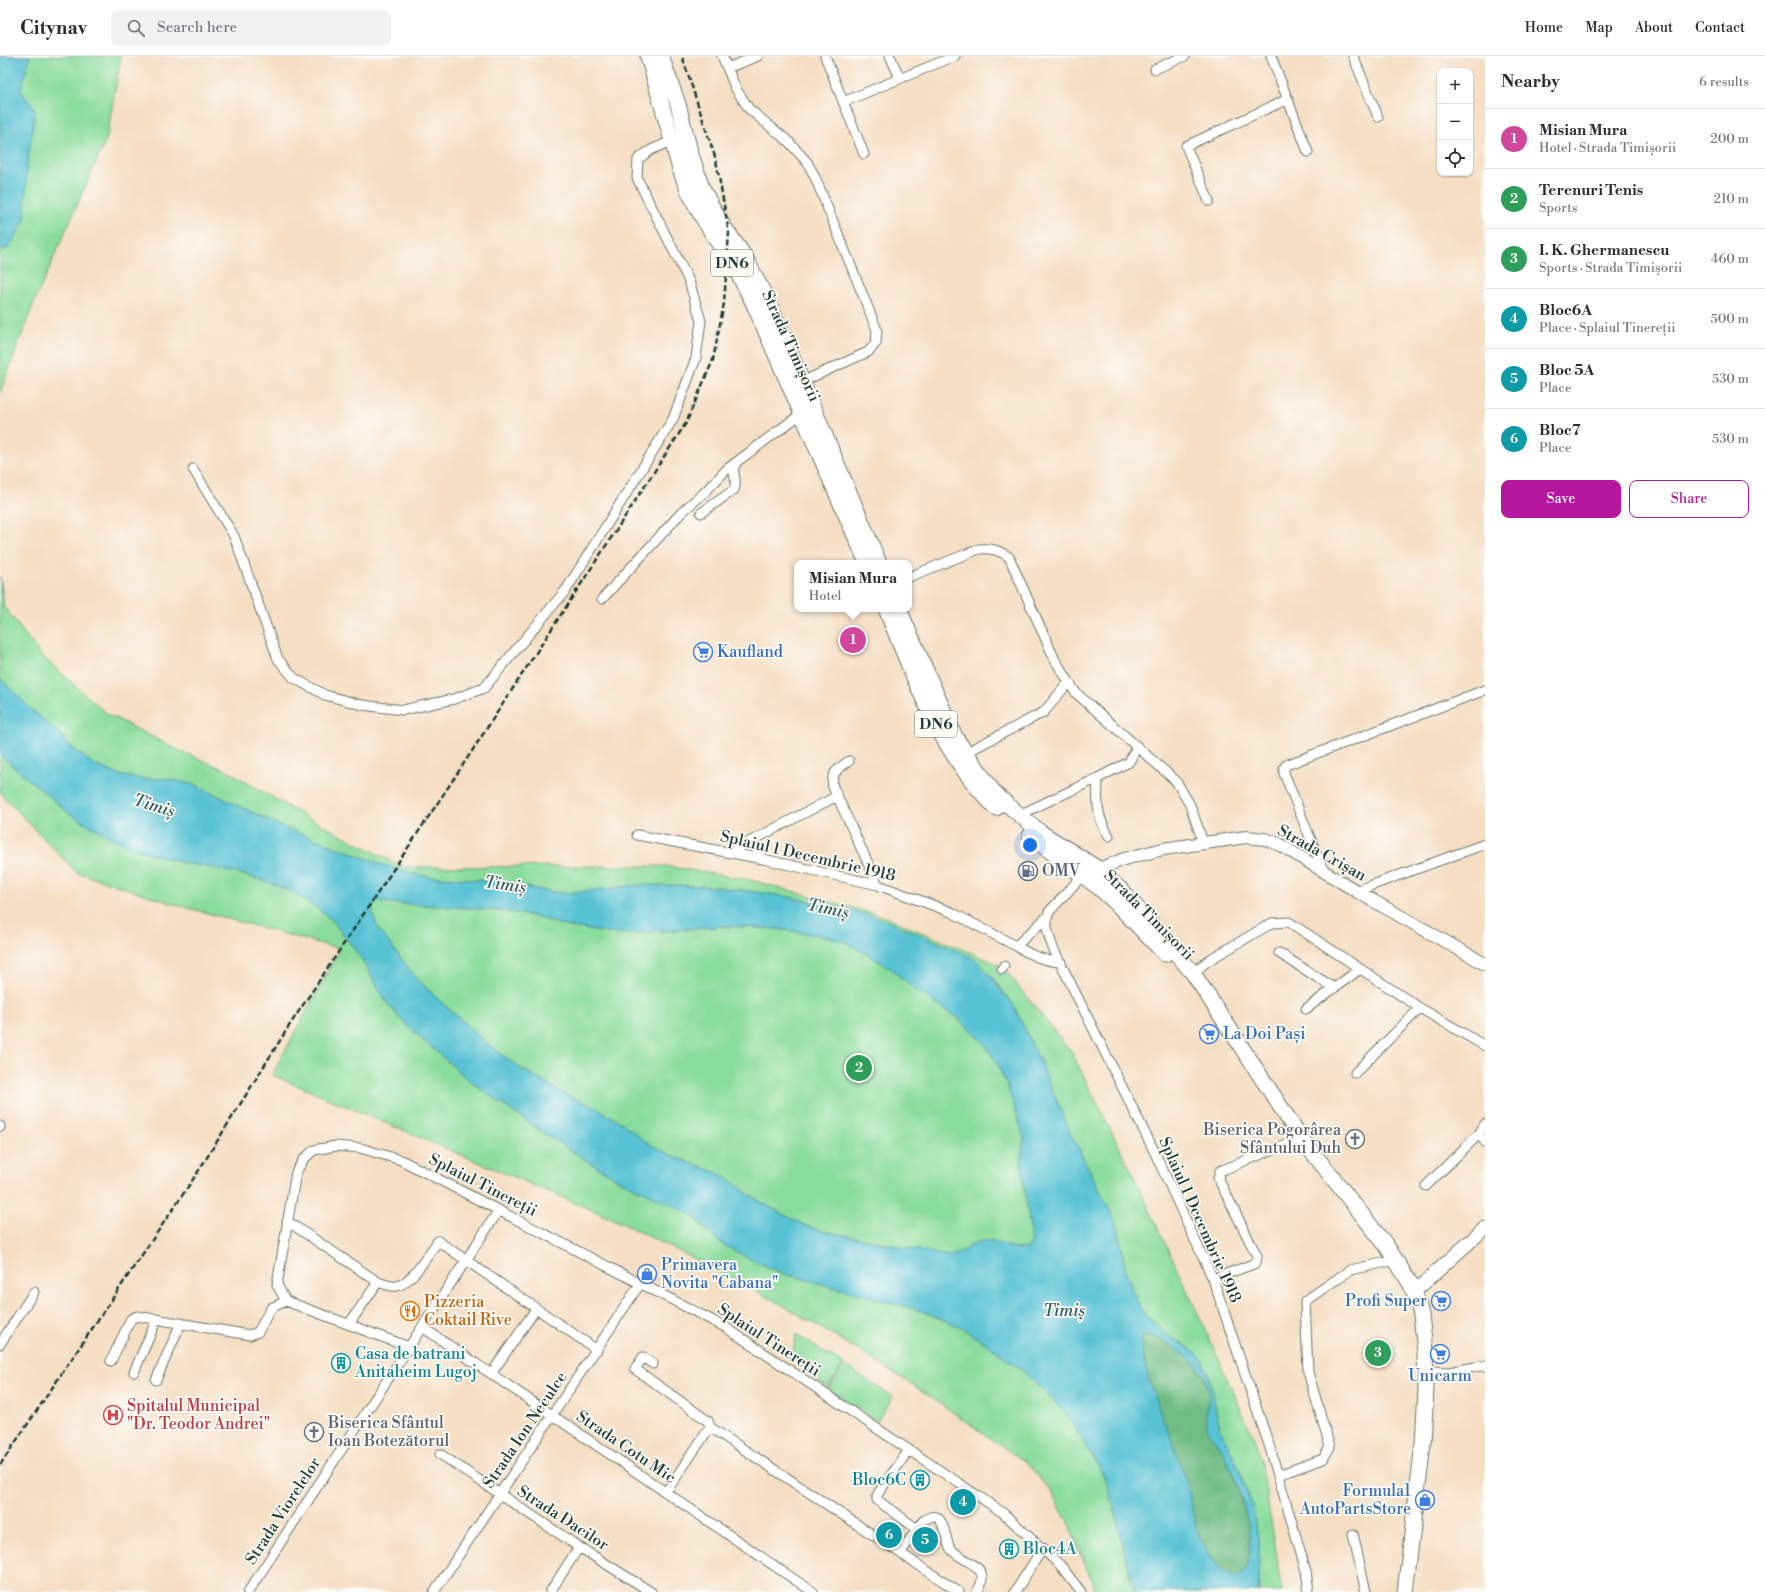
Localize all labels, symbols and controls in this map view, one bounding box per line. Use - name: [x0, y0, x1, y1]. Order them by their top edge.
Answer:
- search box: [111, 10, 391, 46]
- text: Citynav: [20, 16, 87, 40]
- icon: search: [125, 17, 147, 39]
- text: Search here: [157, 18, 237, 37]
- text: Home: [1525, 19, 1563, 37]
- text: Map: [1585, 19, 1613, 37]
- text: About: [1635, 19, 1673, 37]
- text: Contact: [1695, 19, 1745, 37]
- map controls: [1437, 68, 1473, 176]
- button: +: [1437, 68, 1473, 104]
- text: Nearby: [1501, 71, 1560, 93]
- text: 6 results: [1699, 74, 1749, 90]
- button: −: [1437, 104, 1473, 140]
- text: Misian Mura: [1539, 121, 1627, 140]
- text: 1: [1511, 131, 1517, 147]
- text: 200 m: [1710, 131, 1749, 147]
- button: locate: [1437, 140, 1473, 176]
- text: Hotel · Strada Timișorii: [1539, 140, 1676, 156]
- text: Terenuri Tenis: [1539, 181, 1643, 200]
- text: 2: [1510, 191, 1518, 207]
- text: 210 m: [1714, 191, 1749, 207]
- text: Sports: [1539, 200, 1578, 216]
- text: I. K. Ghermanescu: [1539, 241, 1669, 260]
- road number: DN6: [711, 250, 753, 276]
- text: 3: [1510, 251, 1518, 267]
- text: 460 m: [1711, 251, 1749, 267]
- text: Sports · Strada Timișorii: [1539, 260, 1682, 276]
- street label: Strada Timișorii: [758, 287, 824, 405]
- text: Bloc6A: [1539, 301, 1592, 320]
- text: 4: [1510, 311, 1518, 327]
- text: 500 m: [1711, 311, 1749, 327]
- text: Place · Splaiul Tinereții: [1539, 320, 1676, 336]
- text: Bloc 5A: [1539, 361, 1594, 380]
- text: 5: [1510, 371, 1518, 387]
- text: 530 m: [1712, 371, 1749, 387]
- text: Place: [1539, 380, 1571, 396]
- text: Bloc7: [1539, 421, 1581, 440]
- text: 6: [1510, 431, 1518, 447]
- text: 530 m: [1712, 431, 1749, 447]
- text: Place: [1539, 440, 1571, 456]
- button: Save: [1501, 480, 1621, 518]
- button: Share: [1629, 480, 1749, 518]
- popup: [794, 560, 912, 612]
- text: Misian Mura: [809, 569, 897, 588]
- text: Hotel: [809, 588, 841, 604]
- pin: 1: [840, 625, 866, 655]
- supermarket icon: Kaufland: [692, 641, 714, 663]
- place label: Kaufland: [717, 642, 783, 662]
- road number: DN6: [915, 711, 957, 737]
- water label: Timiș: [131, 789, 177, 823]
- street label: Strada Crișan: [1274, 820, 1370, 886]
- street label: Splaiul 1 Decembrie 1918: [718, 826, 898, 886]
- your location: [1020, 835, 1040, 855]
- fuel station icon: OMV: [1017, 860, 1039, 882]
- place label: OMV: [1042, 861, 1081, 881]
- street label: Strada Timișorii: [1100, 866, 1198, 964]
- water label: Timiș: [483, 871, 527, 899]
- water label: Timiș: [805, 894, 851, 924]
- supermarket icon: La Doi Pași: [1198, 1023, 1220, 1045]
- place label: La Doi Pași: [1223, 1024, 1305, 1044]
- pin: 2: [846, 1053, 872, 1083]
- place label: Biserica Pogorârea Sfântului Duh: [1202, 1120, 1342, 1158]
- church icon: Biserica Pogorârea Sfântului Duh: [1344, 1128, 1366, 1150]
- street label: Splaiul 1 Decembrie 1918: [1154, 1134, 1246, 1306]
- street label: Splaiul Tinereții: [426, 1149, 540, 1221]
- place label: Primavera Novita "Cabana": [661, 1255, 778, 1293]
- shop icon: Primavera Novita "Cabana": [636, 1263, 658, 1285]
- supermarket icon: Profi Super: [1430, 1290, 1452, 1312]
- place label: Profi Super: [1345, 1291, 1427, 1311]
- place label: Pizzeria Coktail Rive: [424, 1292, 512, 1330]
- street label: Splaiul Tinereții: [714, 1299, 824, 1381]
- restaurant icon: Pizzeria Coktail Rive: [399, 1300, 421, 1322]
- water label: Timiș: [1043, 1300, 1085, 1322]
- pin: 3: [1365, 1338, 1391, 1368]
- supermarket icon: Unicarm: [1429, 1343, 1451, 1365]
- place label: Casa de batrani Anitaheim Lugoj: [354, 1344, 477, 1382]
- building icon: Casa de batrani Anitaheim Lugoj: [330, 1352, 352, 1374]
- place label: Unicarm: [1408, 1366, 1472, 1386]
- street label: Strada Ion Neculce: [479, 1368, 571, 1492]
- place label: Spitalul Municipal "Dr. Teodor Andrei": [127, 1396, 270, 1434]
- hospital icon: Spitalul Municipal "Dr. Teodor Andrei": [102, 1404, 124, 1426]
- street label: Strada Cotu Mic: [572, 1406, 680, 1488]
- place label: Biserica Sfântul Ioan Botezătorul: [327, 1413, 449, 1451]
- church icon: Biserica Sfântul Ioan Botezătorul: [303, 1421, 325, 1443]
- street label: Strada Viorelelor: [241, 1454, 325, 1568]
- building icon: Bloc6C: [909, 1469, 931, 1491]
- place label: Bloc6C: [851, 1470, 906, 1490]
- street label: Strada Dacilor: [514, 1481, 612, 1555]
- place label: Formula1 AutoPartsStore: [1299, 1481, 1411, 1519]
- pin: 4: [950, 1487, 976, 1517]
- shop icon: Formula1 AutoPartsStore: [1414, 1489, 1436, 1511]
- pin: 6: [876, 1520, 902, 1550]
- pin: 5: [912, 1525, 938, 1555]
- building icon: Bloc4A: [998, 1538, 1020, 1560]
- place label: Bloc4A: [1022, 1539, 1078, 1559]

